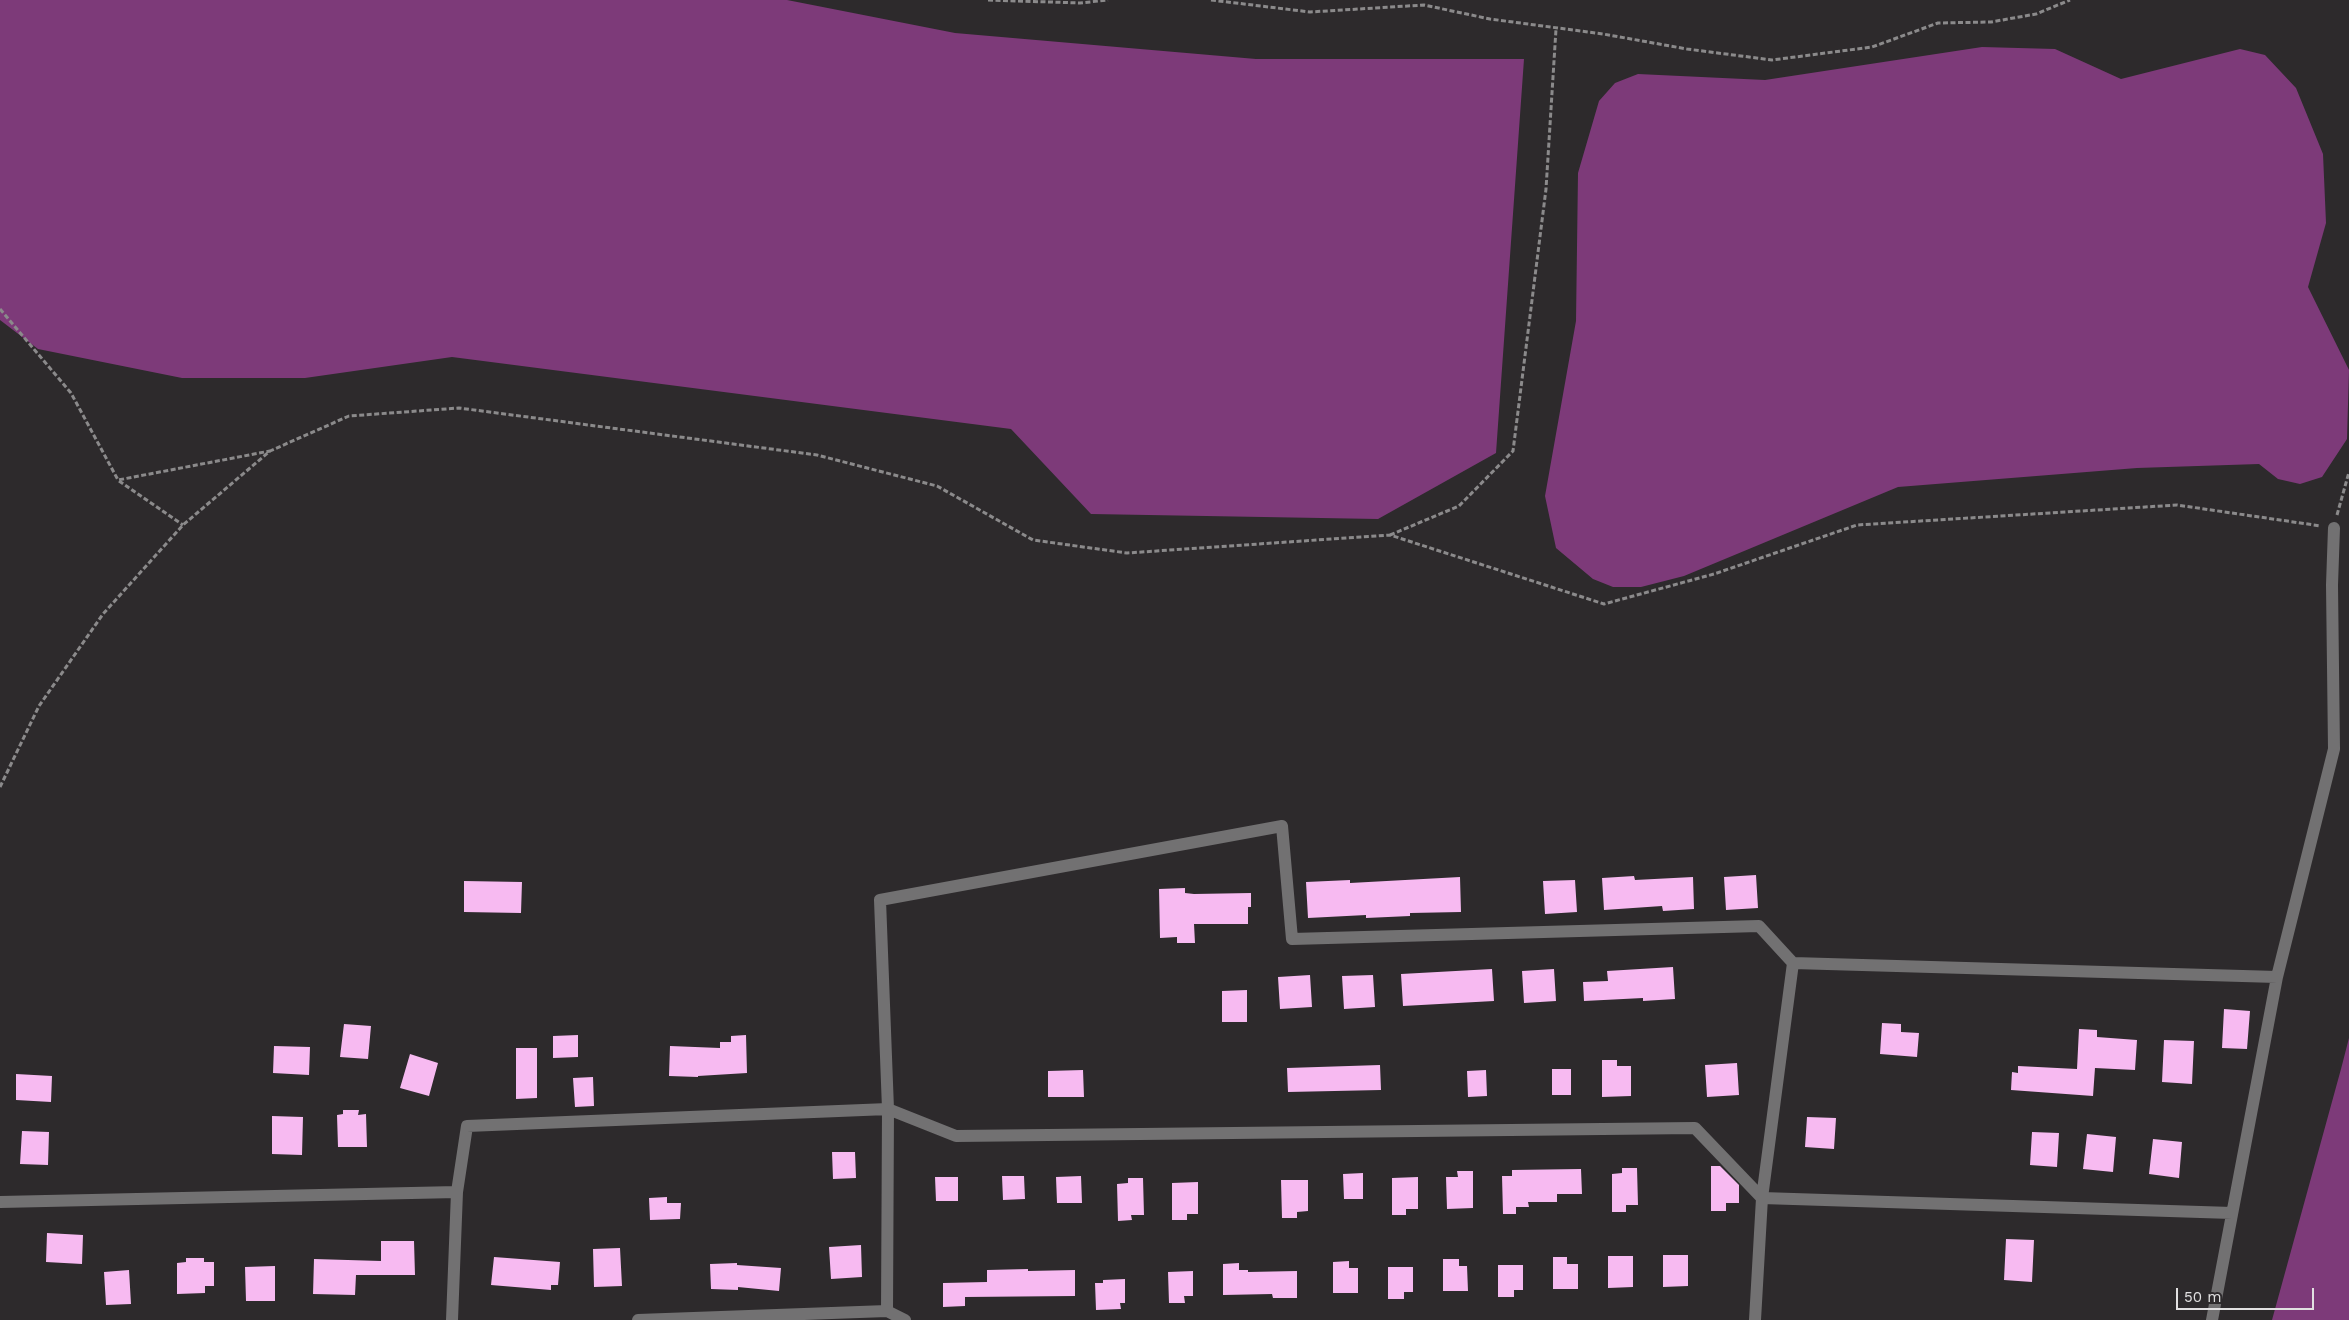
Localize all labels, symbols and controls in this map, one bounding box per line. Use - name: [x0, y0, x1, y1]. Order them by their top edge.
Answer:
- scale bar: [2179, 1278, 2316, 1310]
- text: 50 m: [2184, 1288, 2221, 1306]

